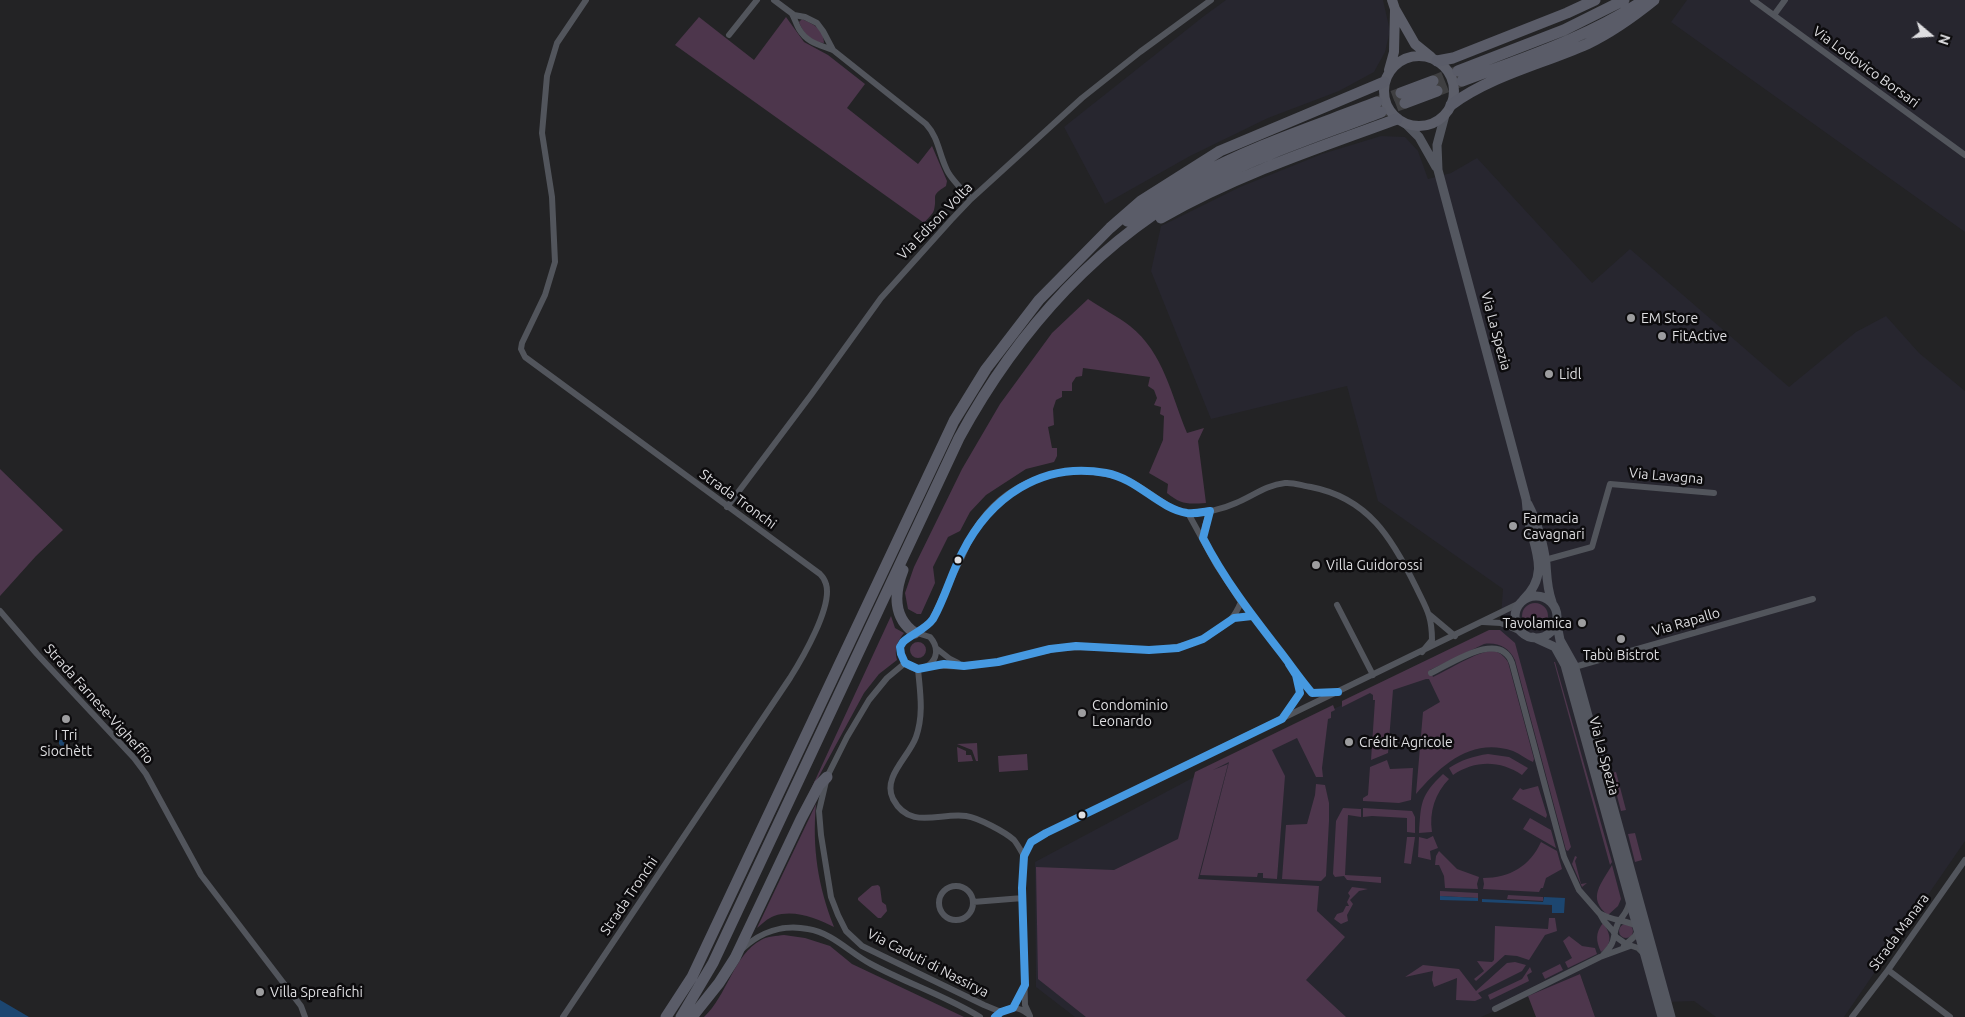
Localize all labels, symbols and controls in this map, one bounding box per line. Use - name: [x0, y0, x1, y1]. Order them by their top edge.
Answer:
- north arrow: [1905, 10, 1955, 60]
- street label: Via Lodovico Borsari: [1810, 23, 1922, 111]
- text: N: [1935, 32, 1953, 47]
- street label: Via Edison Volta: [894, 179, 976, 263]
- street label: Via La Spezia: [1477, 290, 1515, 372]
- place label: EM Store: [1641, 310, 1698, 326]
- marker: EM Store: [1625, 312, 1637, 324]
- place label: FitActive: [1672, 328, 1727, 344]
- marker: FitActive: [1656, 330, 1668, 342]
- place label: Lidl: [1559, 366, 1581, 382]
- marker: Lidl: [1543, 368, 1555, 380]
- street label: Via Lavagna: [1628, 464, 1704, 488]
- street label: Strada Tronchi: [696, 466, 780, 532]
- place label: Farmacia Cavagnari: [1523, 510, 1585, 542]
- marker: Farmacia Cavagnari: [1507, 520, 1519, 532]
- unlabelled marker: [953, 555, 963, 565]
- place label: Villa Guidorossi: [1326, 557, 1423, 573]
- marker: Villa Guidorossi: [1310, 559, 1322, 571]
- street label: Via Rapallo: [1650, 604, 1722, 640]
- place label: Tavolamica: [1503, 615, 1572, 631]
- marker: Tavolamica: [1576, 617, 1588, 629]
- marker: Tabù Bistrot: [1615, 633, 1627, 645]
- street label: Strada Farnese-Vigheffio: [41, 641, 157, 767]
- place label: Tabù Bistrot: [1583, 647, 1659, 663]
- place label: Condominio Leonardo: [1092, 697, 1168, 730]
- marker: Condominio Leonardo: [1076, 707, 1088, 719]
- marker: I Tri Siochètt: [60, 713, 72, 725]
- street label: Via La Spezia: [1585, 715, 1623, 797]
- place label: I Tri Siochètt: [40, 727, 92, 760]
- place label: Crédit Agricole: [1359, 734, 1453, 750]
- marker: Crédit Agricole: [1343, 736, 1355, 748]
- unlabelled marker: [1077, 810, 1087, 820]
- street label: Strada Tronchi: [597, 854, 661, 938]
- street label: Strada Manara: [1865, 890, 1933, 974]
- street label: Via Caduti di Nassirya: [864, 925, 992, 1001]
- place label: Villa Spreafichi: [270, 984, 363, 1000]
- marker: Villa Spreafichi: [254, 986, 266, 998]

